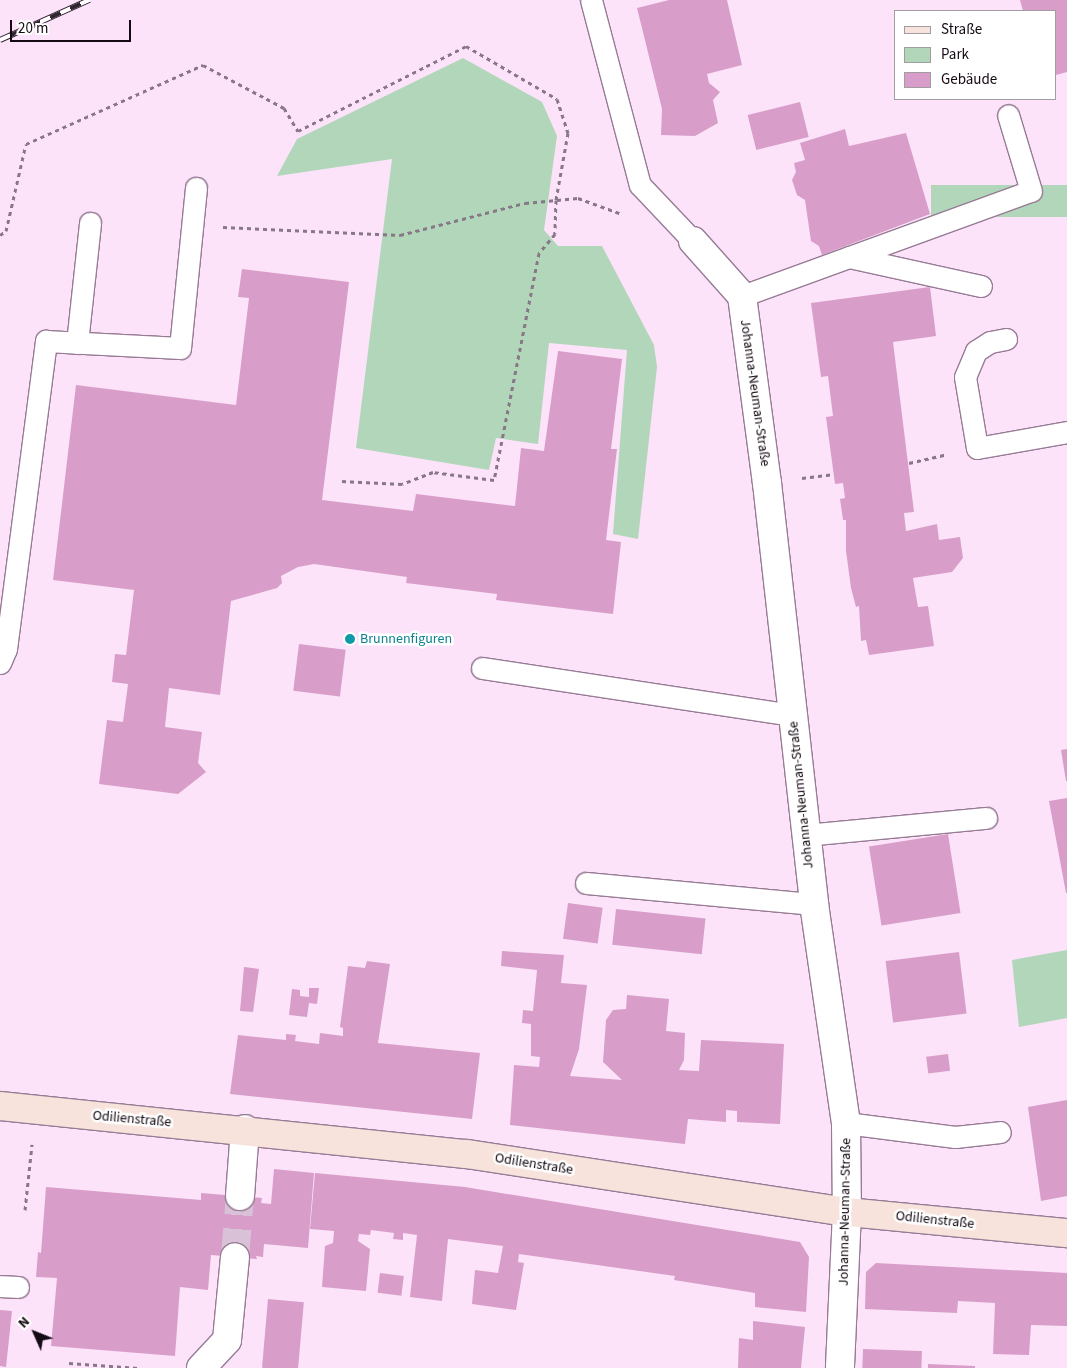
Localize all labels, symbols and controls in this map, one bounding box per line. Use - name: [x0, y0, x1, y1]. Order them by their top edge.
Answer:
- scale bar: [12, 10, 134, 42]
- legend: [894, 10, 1057, 100]
- text: 20 m: [18, 18, 48, 39]
- text: Straße: [941, 19, 982, 40]
- text: Park: [941, 44, 969, 65]
- text: Gebäude: [941, 69, 997, 90]
- street label: Johanna-Neuman-Straße: [736, 318, 774, 468]
- place label: Brunnenfiguren: [360, 631, 452, 647]
- marker: Brunnenfiguren: [344, 633, 356, 645]
- street label: Johanna-Neuman-Straße: [785, 720, 817, 870]
- street label: Odilienstraße: [92, 1107, 172, 1131]
- street label: Johanna-Neuman-Straße: [835, 1138, 855, 1286]
- street label: Odilienstraße: [494, 1150, 574, 1178]
- street label: Odilienstraße: [895, 1208, 975, 1232]
- north arrow: [10, 1308, 60, 1358]
- text: N: [14, 1312, 35, 1333]

